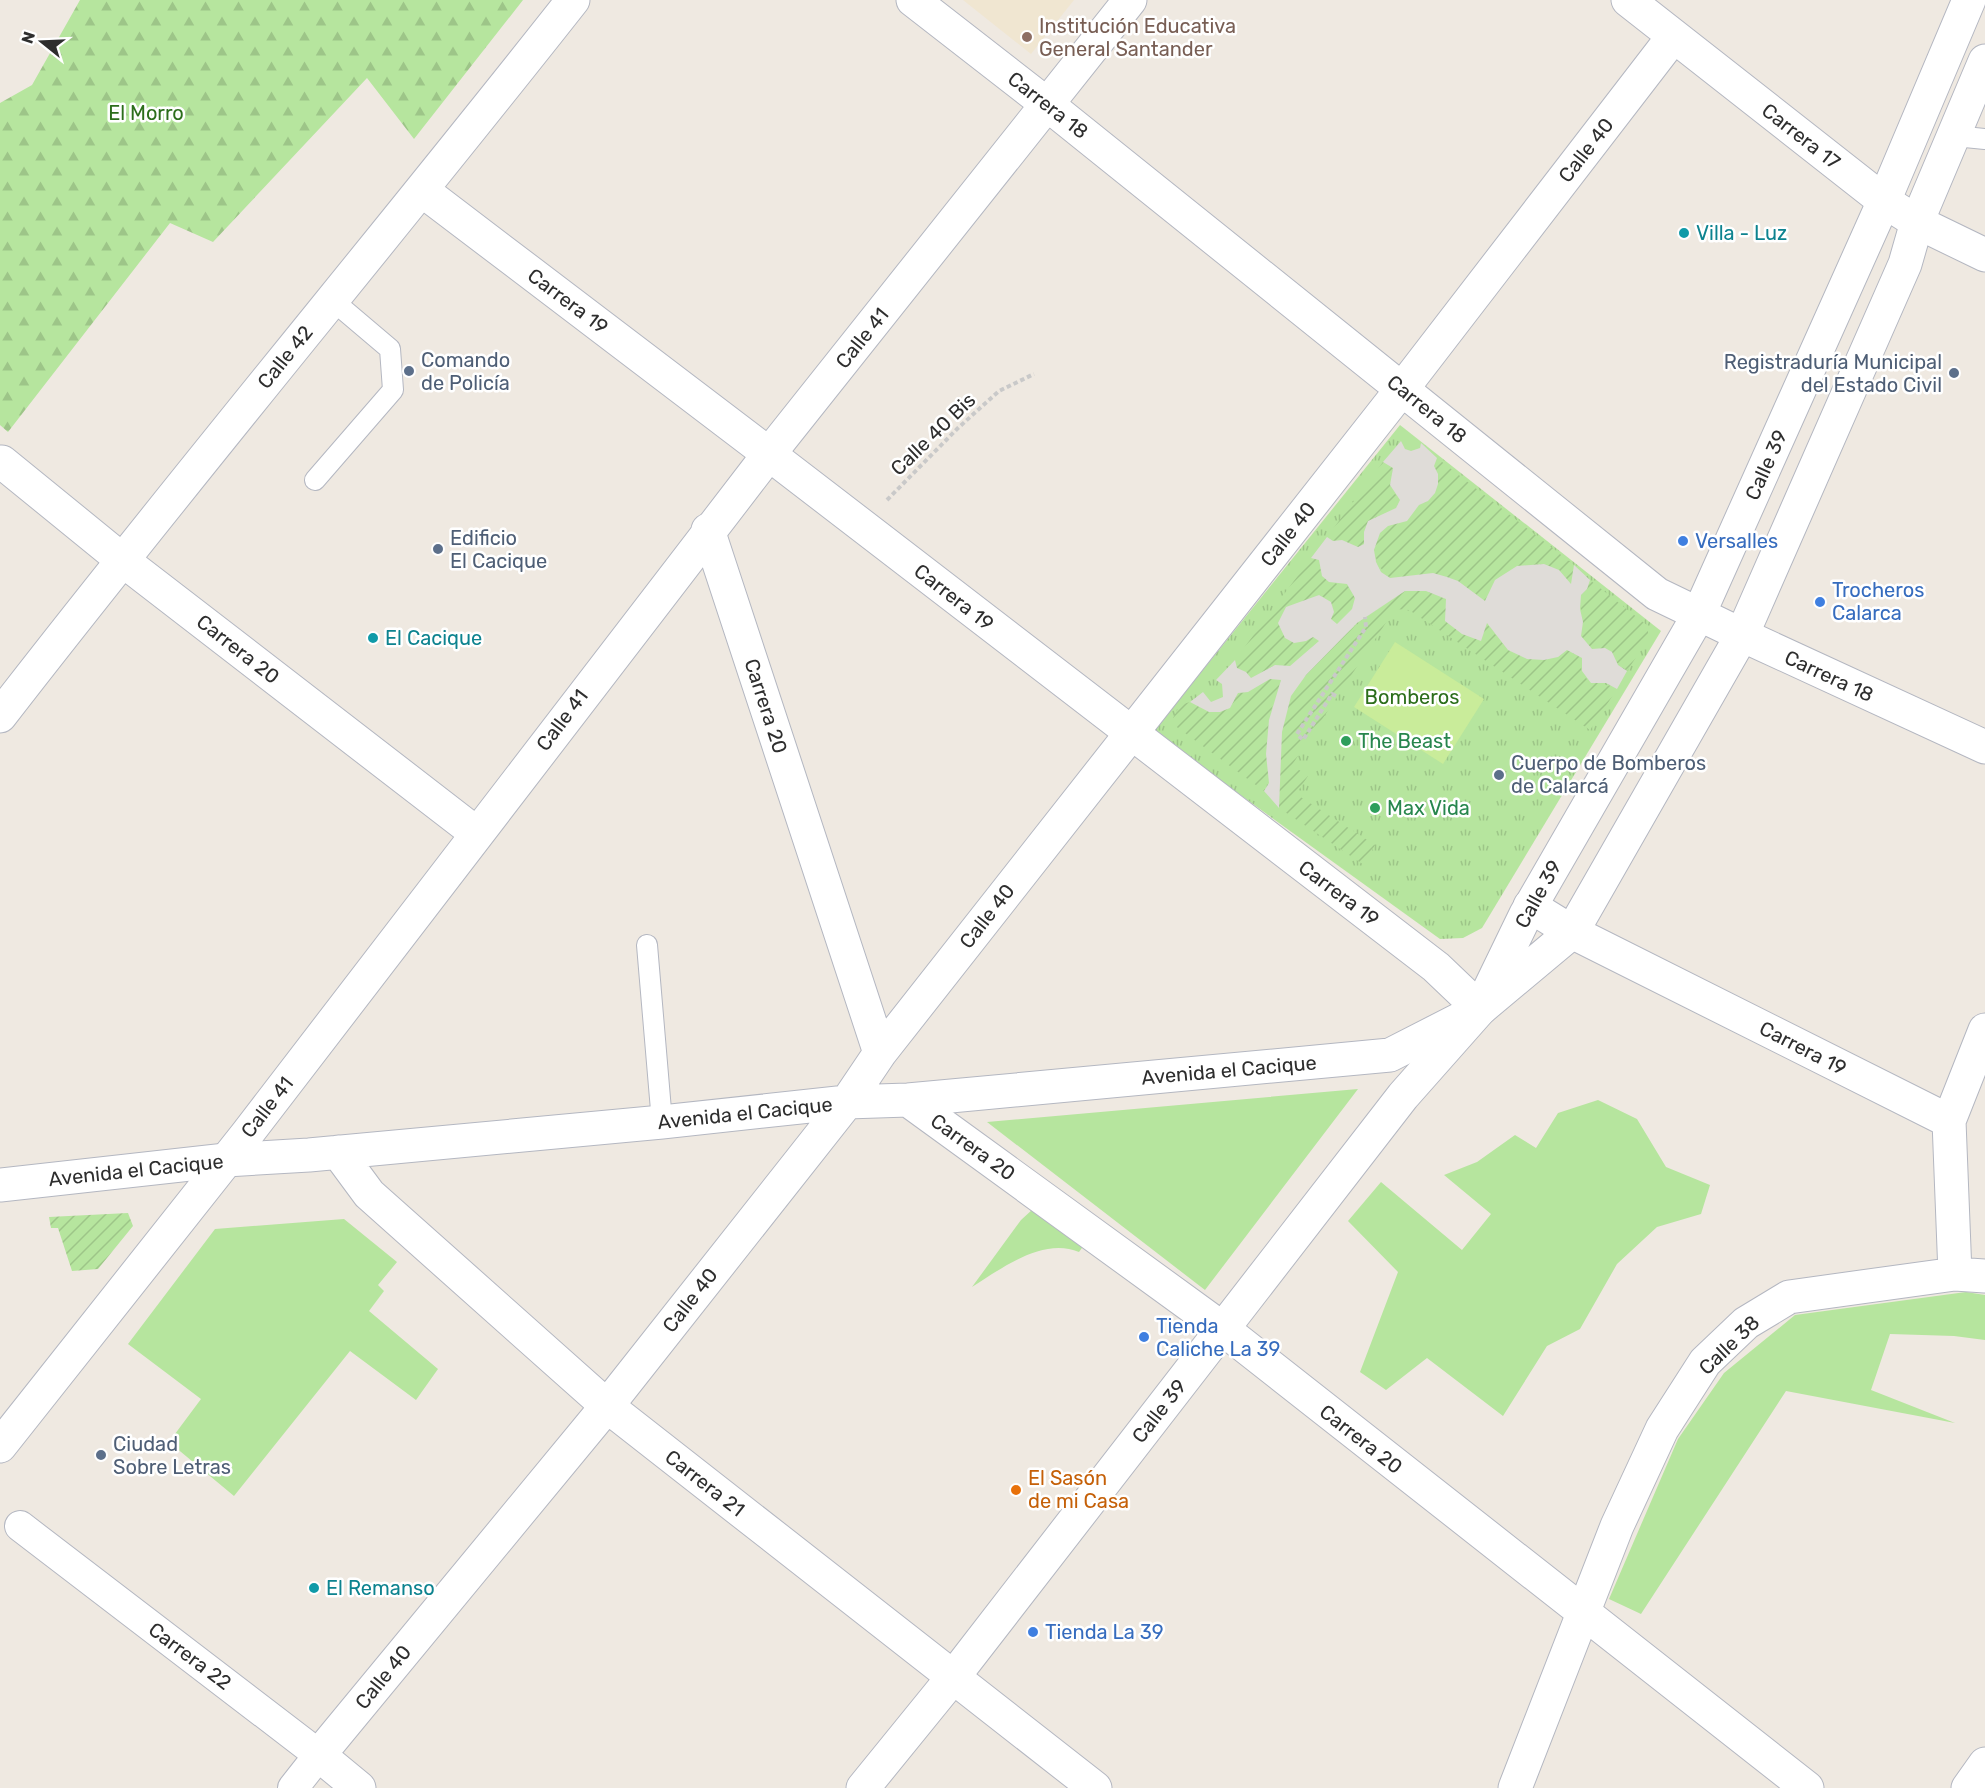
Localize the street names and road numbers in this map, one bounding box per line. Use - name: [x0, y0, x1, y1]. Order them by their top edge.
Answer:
- street label: Carrera 18: [1003, 66, 1093, 144]
- street label: Carrera 17: [1757, 98, 1845, 174]
- street label: Calle 40: [1553, 113, 1619, 187]
- street label: Carrera 19: [523, 263, 613, 339]
- street label: Calle 41: [830, 303, 894, 373]
- street label: Calle 42: [252, 321, 318, 393]
- street label: Carrera 18: [1382, 370, 1472, 448]
- street label: Calle 40 Bis: [886, 388, 980, 480]
- street label: Calle 39: [1740, 426, 1792, 504]
- street label: Calle 40: [1255, 497, 1321, 571]
- street label: Carrera 19: [909, 558, 999, 636]
- street label: Carrera 20: [192, 609, 284, 689]
- street label: Carrera 18: [1781, 645, 1877, 707]
- street label: Carrera 20: [739, 656, 793, 756]
- street label: Calle 41: [531, 685, 593, 755]
- street label: Carrera 19: [1294, 855, 1384, 931]
- street label: Calle 39: [1510, 856, 1566, 932]
- street label: Calle 40: [954, 879, 1020, 953]
- street label: Carrera 19: [1756, 1016, 1850, 1080]
- street label: Avenida el Cacique: [1140, 1050, 1318, 1090]
- street label: Calle 41: [236, 1072, 298, 1142]
- street label: Avenida el Cacique: [656, 1092, 834, 1134]
- street label: Carrera 20: [926, 1108, 1020, 1186]
- street label: Avenida el Cacique: [47, 1149, 225, 1191]
- street label: Calle 40: [657, 1263, 723, 1337]
- street label: Calle 38: [1694, 1310, 1764, 1380]
- street label: Calle 39: [1127, 1374, 1191, 1448]
- street label: Carrera 20: [1315, 1399, 1407, 1479]
- street label: Carrera 21: [660, 1445, 750, 1521]
- street label: Carrera 22: [144, 1617, 236, 1695]
- street label: Calle 40: [350, 1640, 416, 1714]

